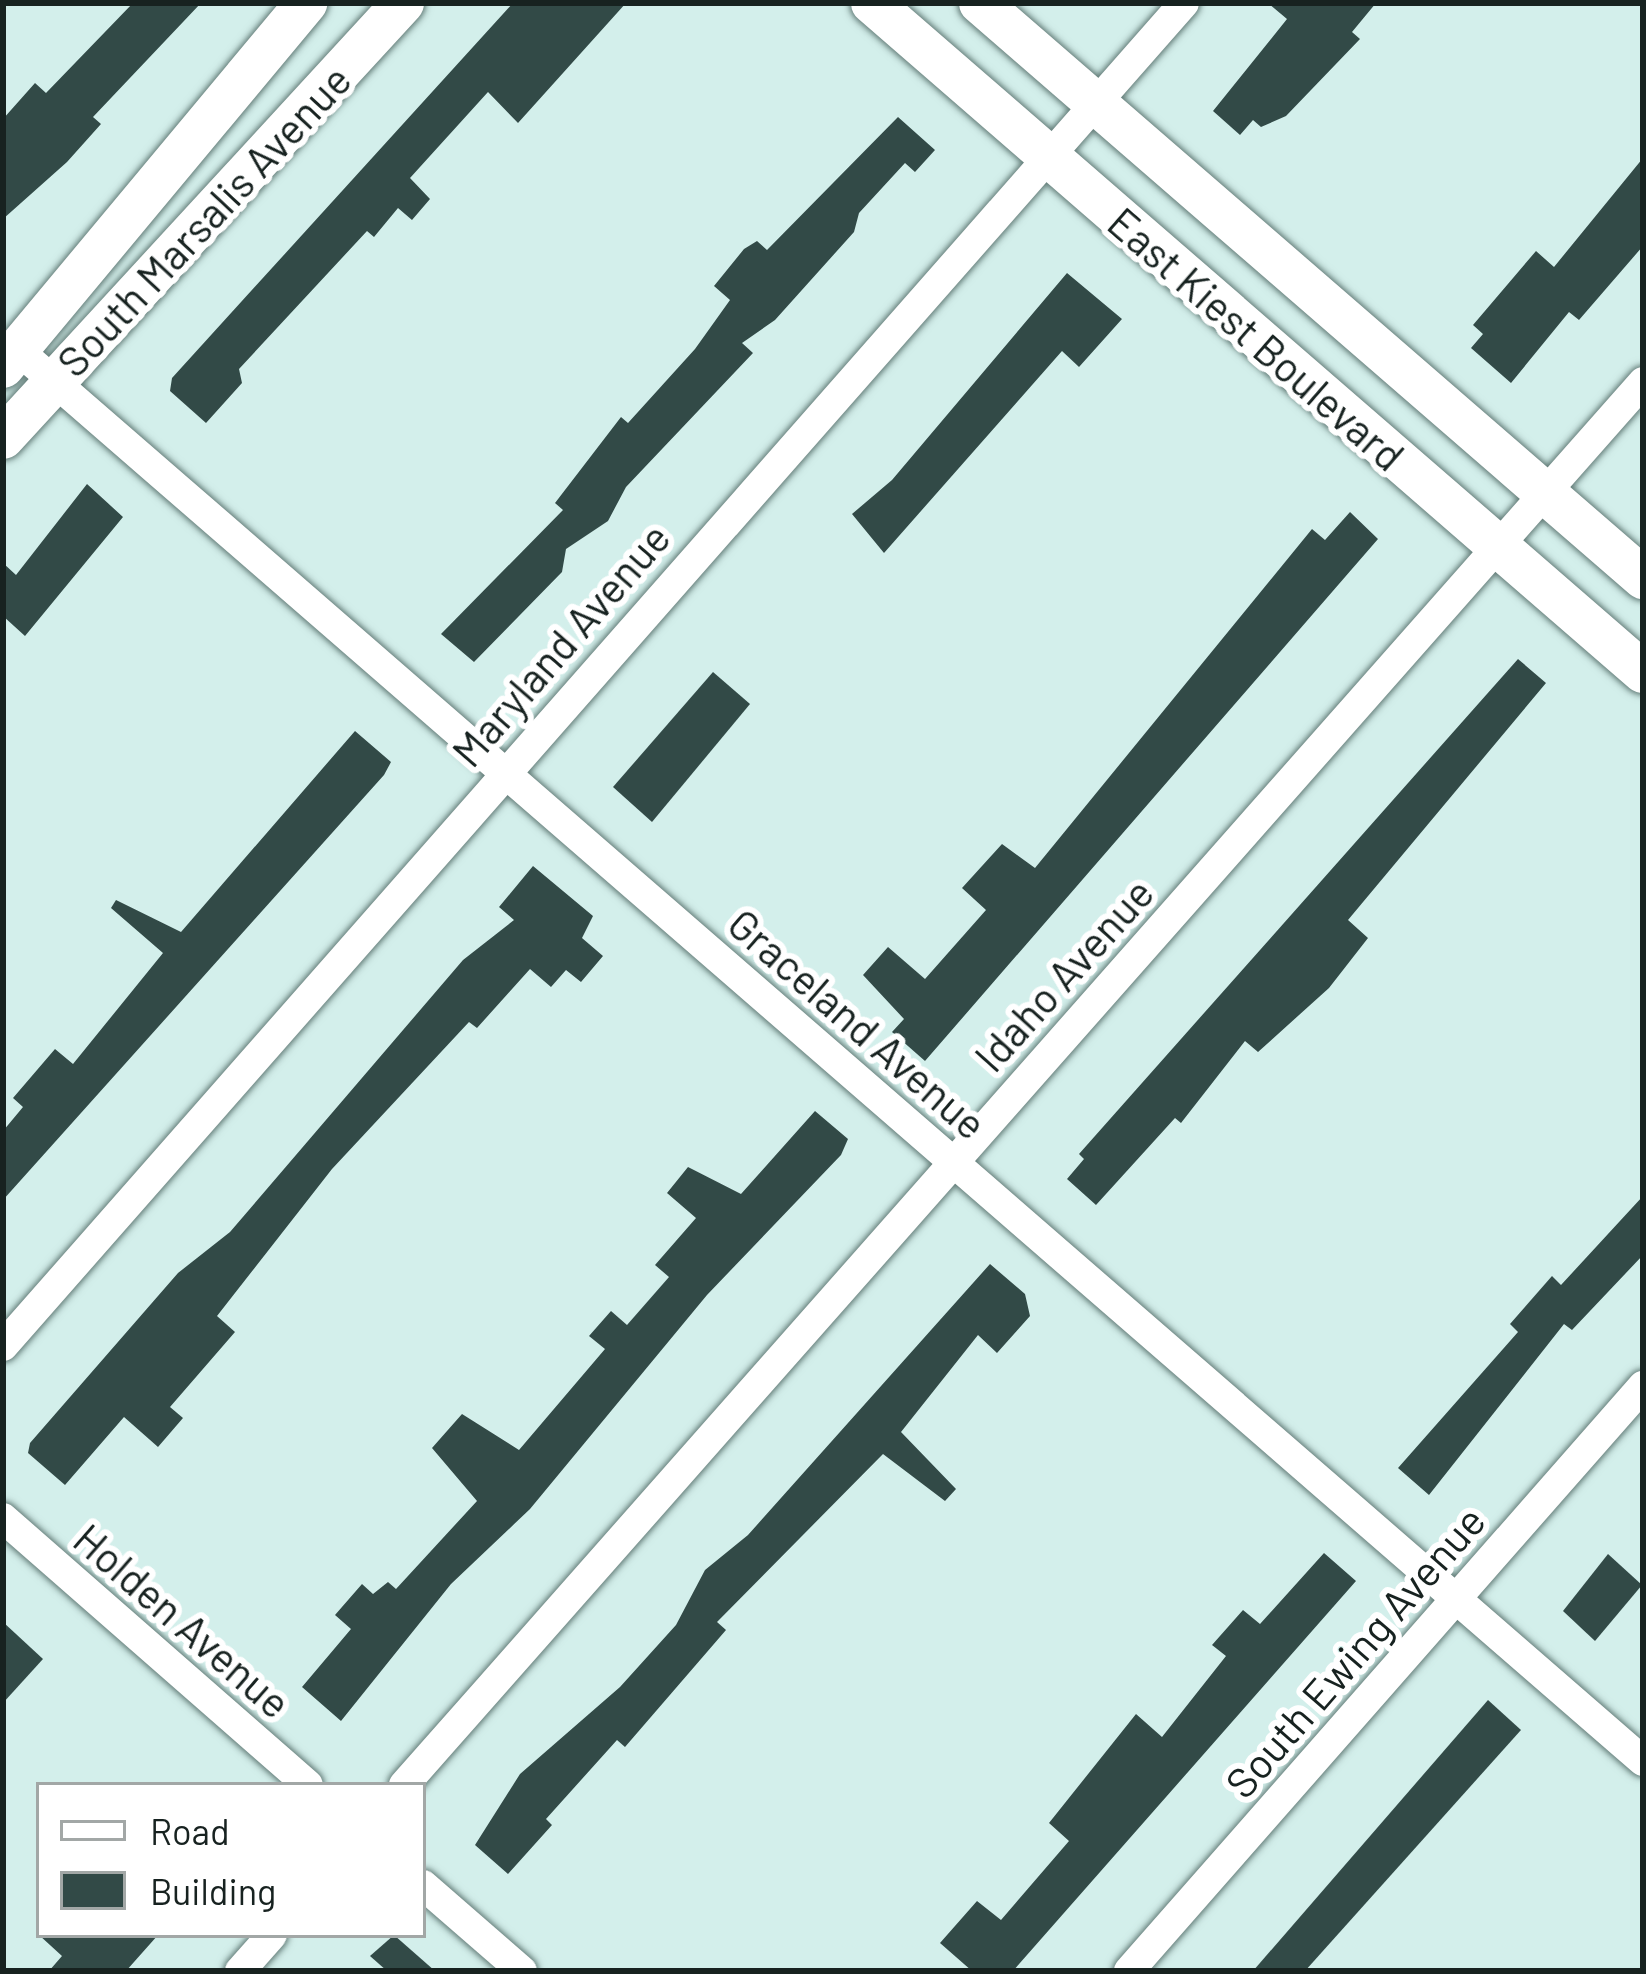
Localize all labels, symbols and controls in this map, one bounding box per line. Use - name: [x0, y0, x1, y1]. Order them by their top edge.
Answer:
- street label: South Marsalis Avenue: [46, 54, 360, 386]
- street label: East Kiest Boulevard: [1099, 196, 1415, 480]
- street label: Maryland Avenue: [441, 512, 679, 776]
- street label: Idaho Avenue: [963, 867, 1163, 1081]
- street label: Graceland Avenue: [719, 897, 997, 1149]
- street label: South Ewing Avenue: [1214, 1495, 1494, 1807]
- street label: Holden Avenue: [65, 1512, 301, 1728]
- legend: [36, 1782, 426, 1938]
- text: Road: [150, 1809, 230, 1852]
- text: Building: [150, 1869, 276, 1912]

